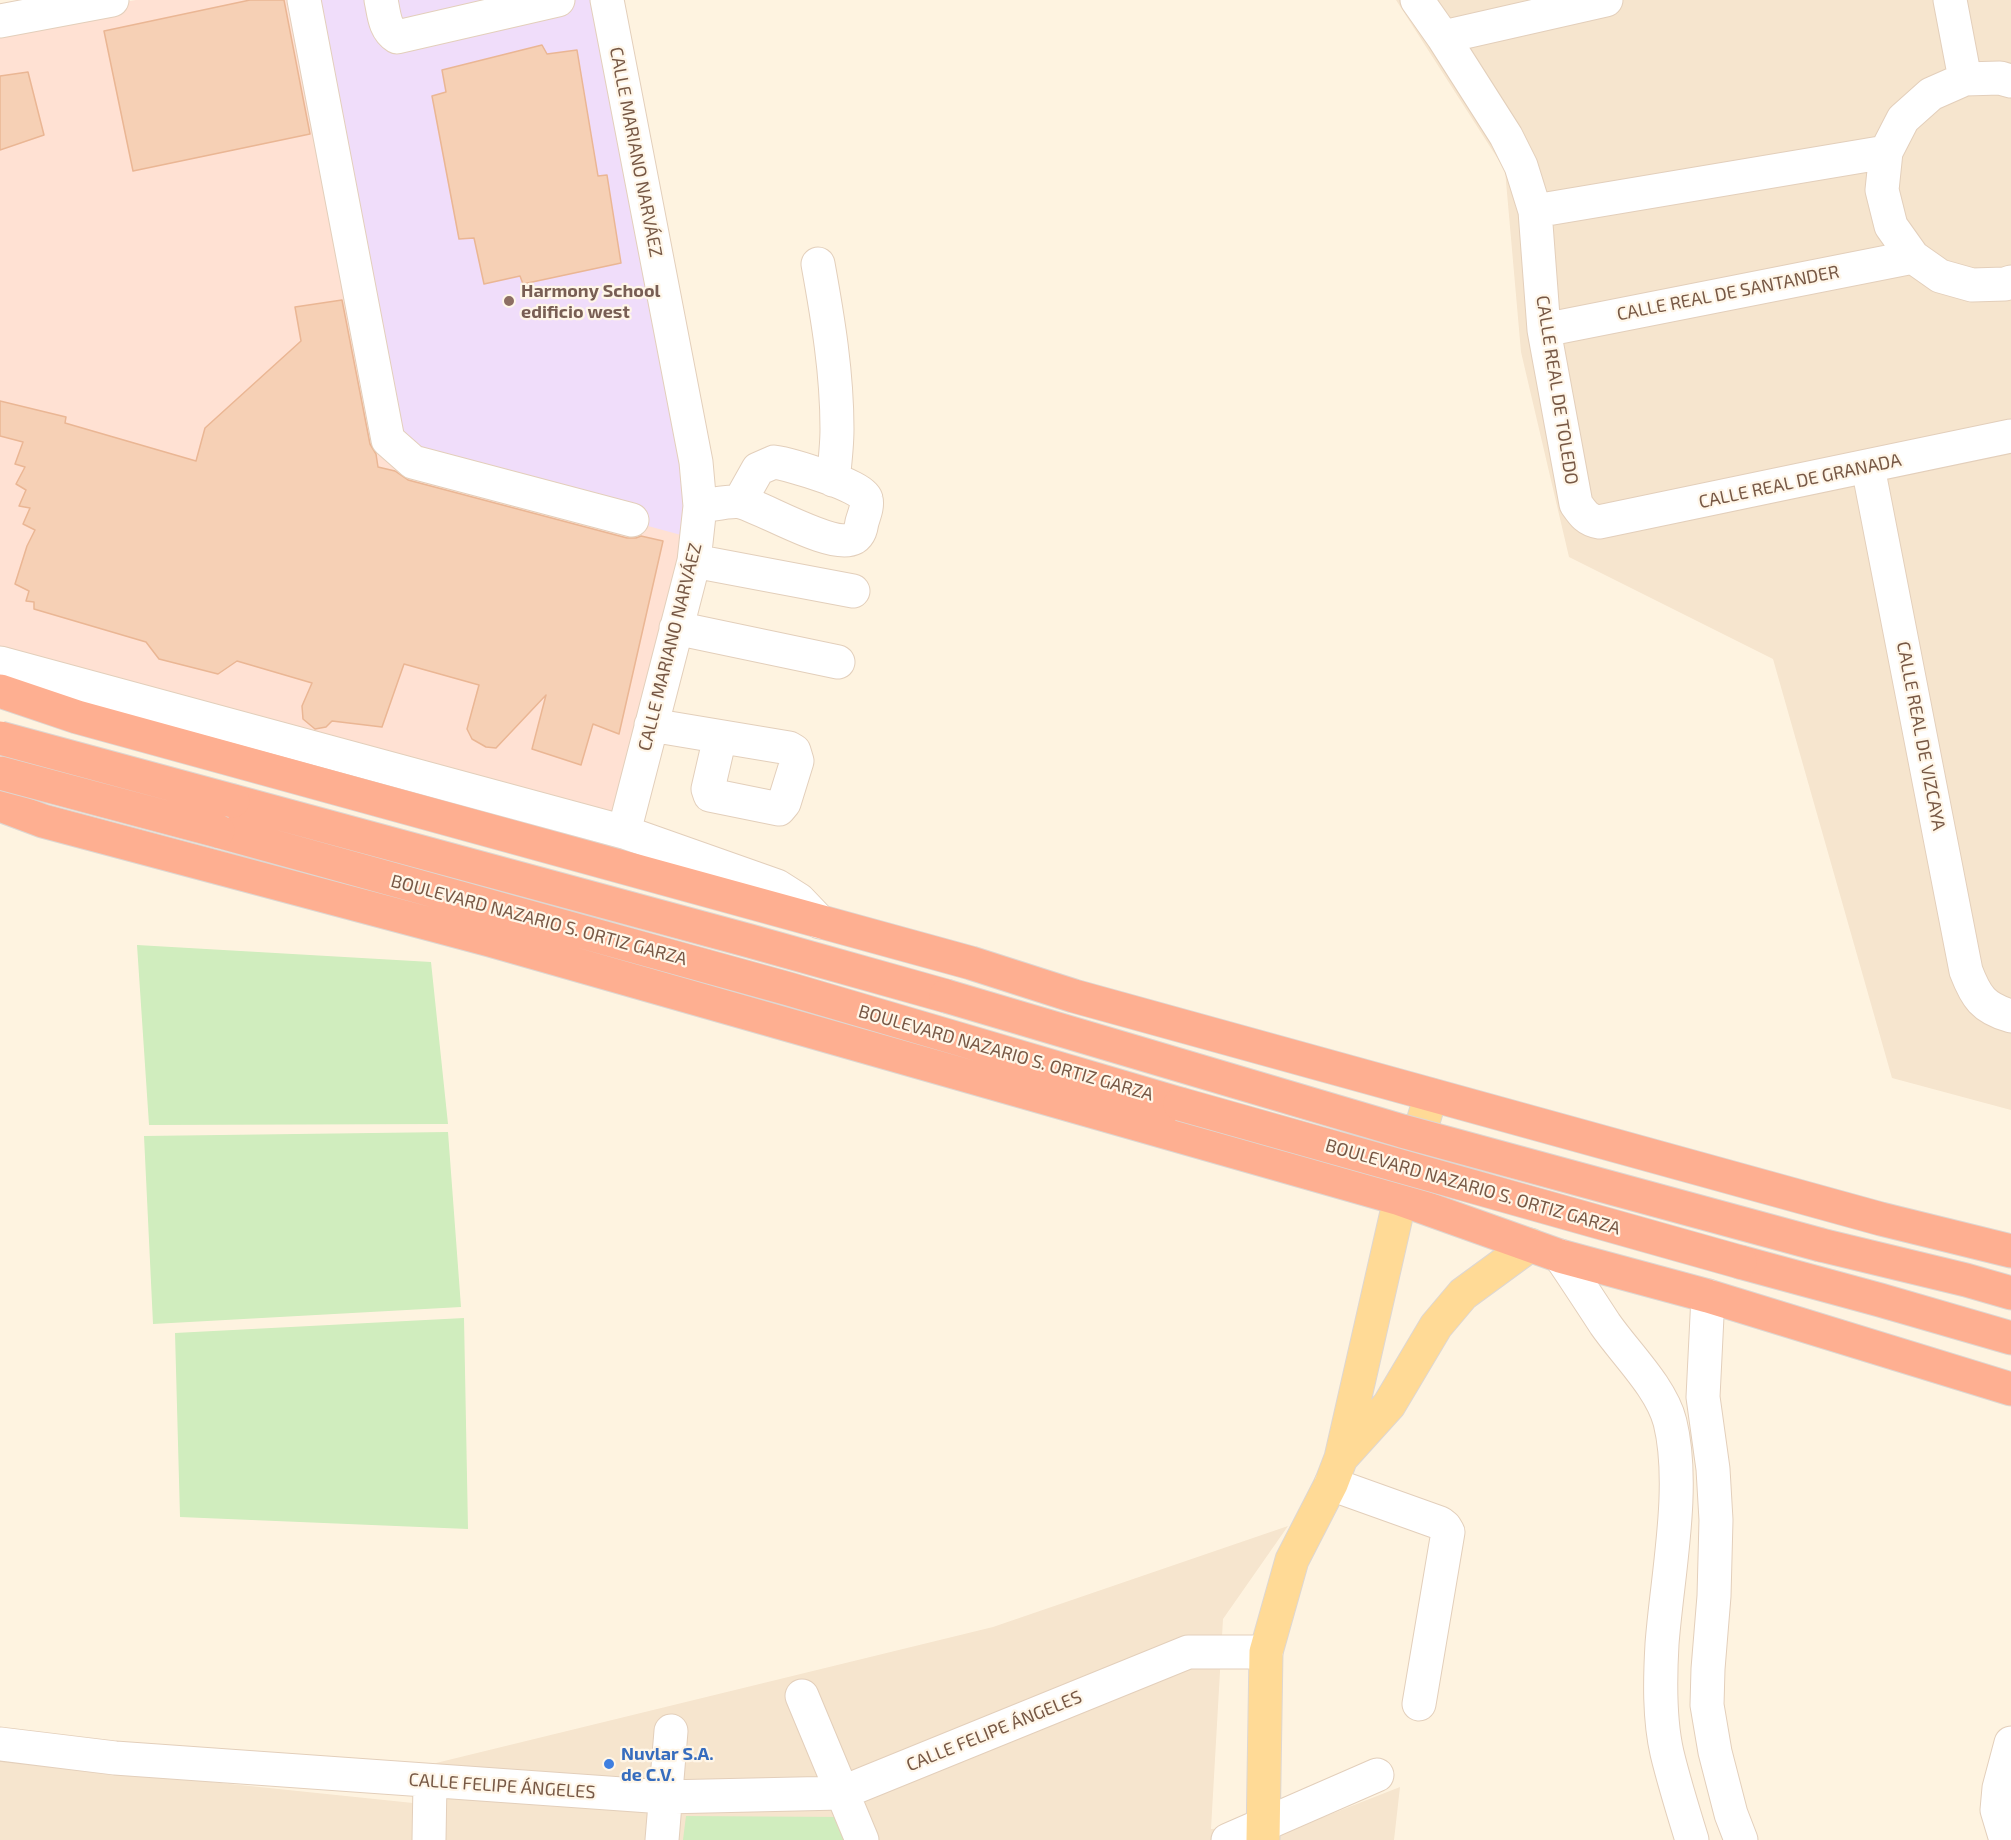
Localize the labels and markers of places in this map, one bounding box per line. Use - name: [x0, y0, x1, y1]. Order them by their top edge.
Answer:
- place label: Harmony School edificio west: [521, 280, 660, 322]
- marker: Harmony School edificio west: [502, 294, 516, 308]
- place label: Nuvlar S.A. de C.V.: [621, 1743, 714, 1786]
- marker: Nuvlar S.A. de C.V.: [602, 1757, 616, 1771]

